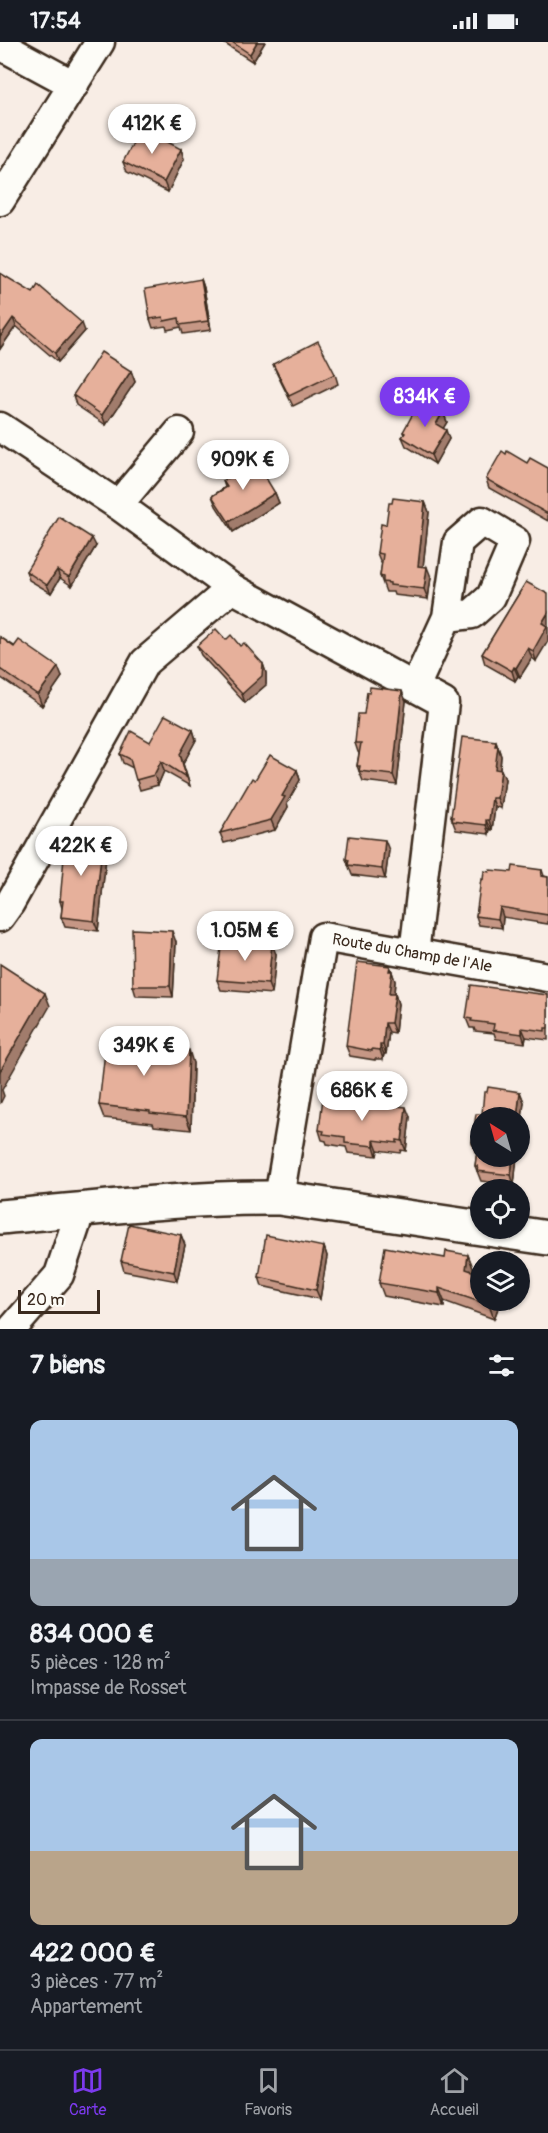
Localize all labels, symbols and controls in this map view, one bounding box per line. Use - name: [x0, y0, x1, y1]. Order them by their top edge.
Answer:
- text: 17:54: [30, 7, 81, 35]
- pin: 412K €: [103, 104, 201, 155]
- text: 412K €: [122, 111, 182, 136]
- pin: 834K €: [376, 377, 474, 428]
- text: 834K €: [394, 384, 456, 409]
- pin: 909K €: [194, 440, 292, 491]
- text: 909K €: [211, 447, 275, 472]
- pin: 422K €: [32, 826, 130, 877]
- text: 422K €: [49, 833, 113, 858]
- pin: 1.05M €: [190, 911, 300, 962]
- text: 1.05M €: [211, 918, 279, 943]
- street label: Route du Champ de l'Ale: [331, 929, 493, 977]
- pin: 349K €: [95, 1026, 193, 1077]
- text: 349K €: [113, 1033, 175, 1058]
- pin: 686K €: [313, 1071, 411, 1122]
- text: 686K €: [331, 1078, 393, 1103]
- north arrow: [470, 1107, 530, 1167]
- map controls: [470, 1107, 530, 1311]
- button: locate: [470, 1179, 530, 1239]
- button: layers: [470, 1251, 530, 1311]
- scale bar: [18, 1287, 100, 1314]
- text: 20 m: [27, 1290, 65, 1310]
- text: 7 biens: [30, 1349, 105, 1381]
- icon: filters: [485, 1349, 518, 1382]
- icon: home: [220, 1459, 328, 1567]
- text: 834 000 €: [30, 1618, 154, 1650]
- text: 5 pièces · 128 m²: [30, 1650, 171, 1675]
- text: Impasse de Rosset: [30, 1675, 187, 1700]
- icon: home: [220, 1778, 328, 1886]
- text: 422 000 €: [30, 1937, 156, 1969]
- text: 3 pièces · 77 m²: [30, 1969, 163, 1994]
- text: Appartement: [30, 1994, 142, 2019]
- tab: Carte: [69, 2064, 106, 2120]
- tab: Favoris: [244, 2064, 292, 2120]
- tab: Accueil: [430, 2064, 479, 2120]

